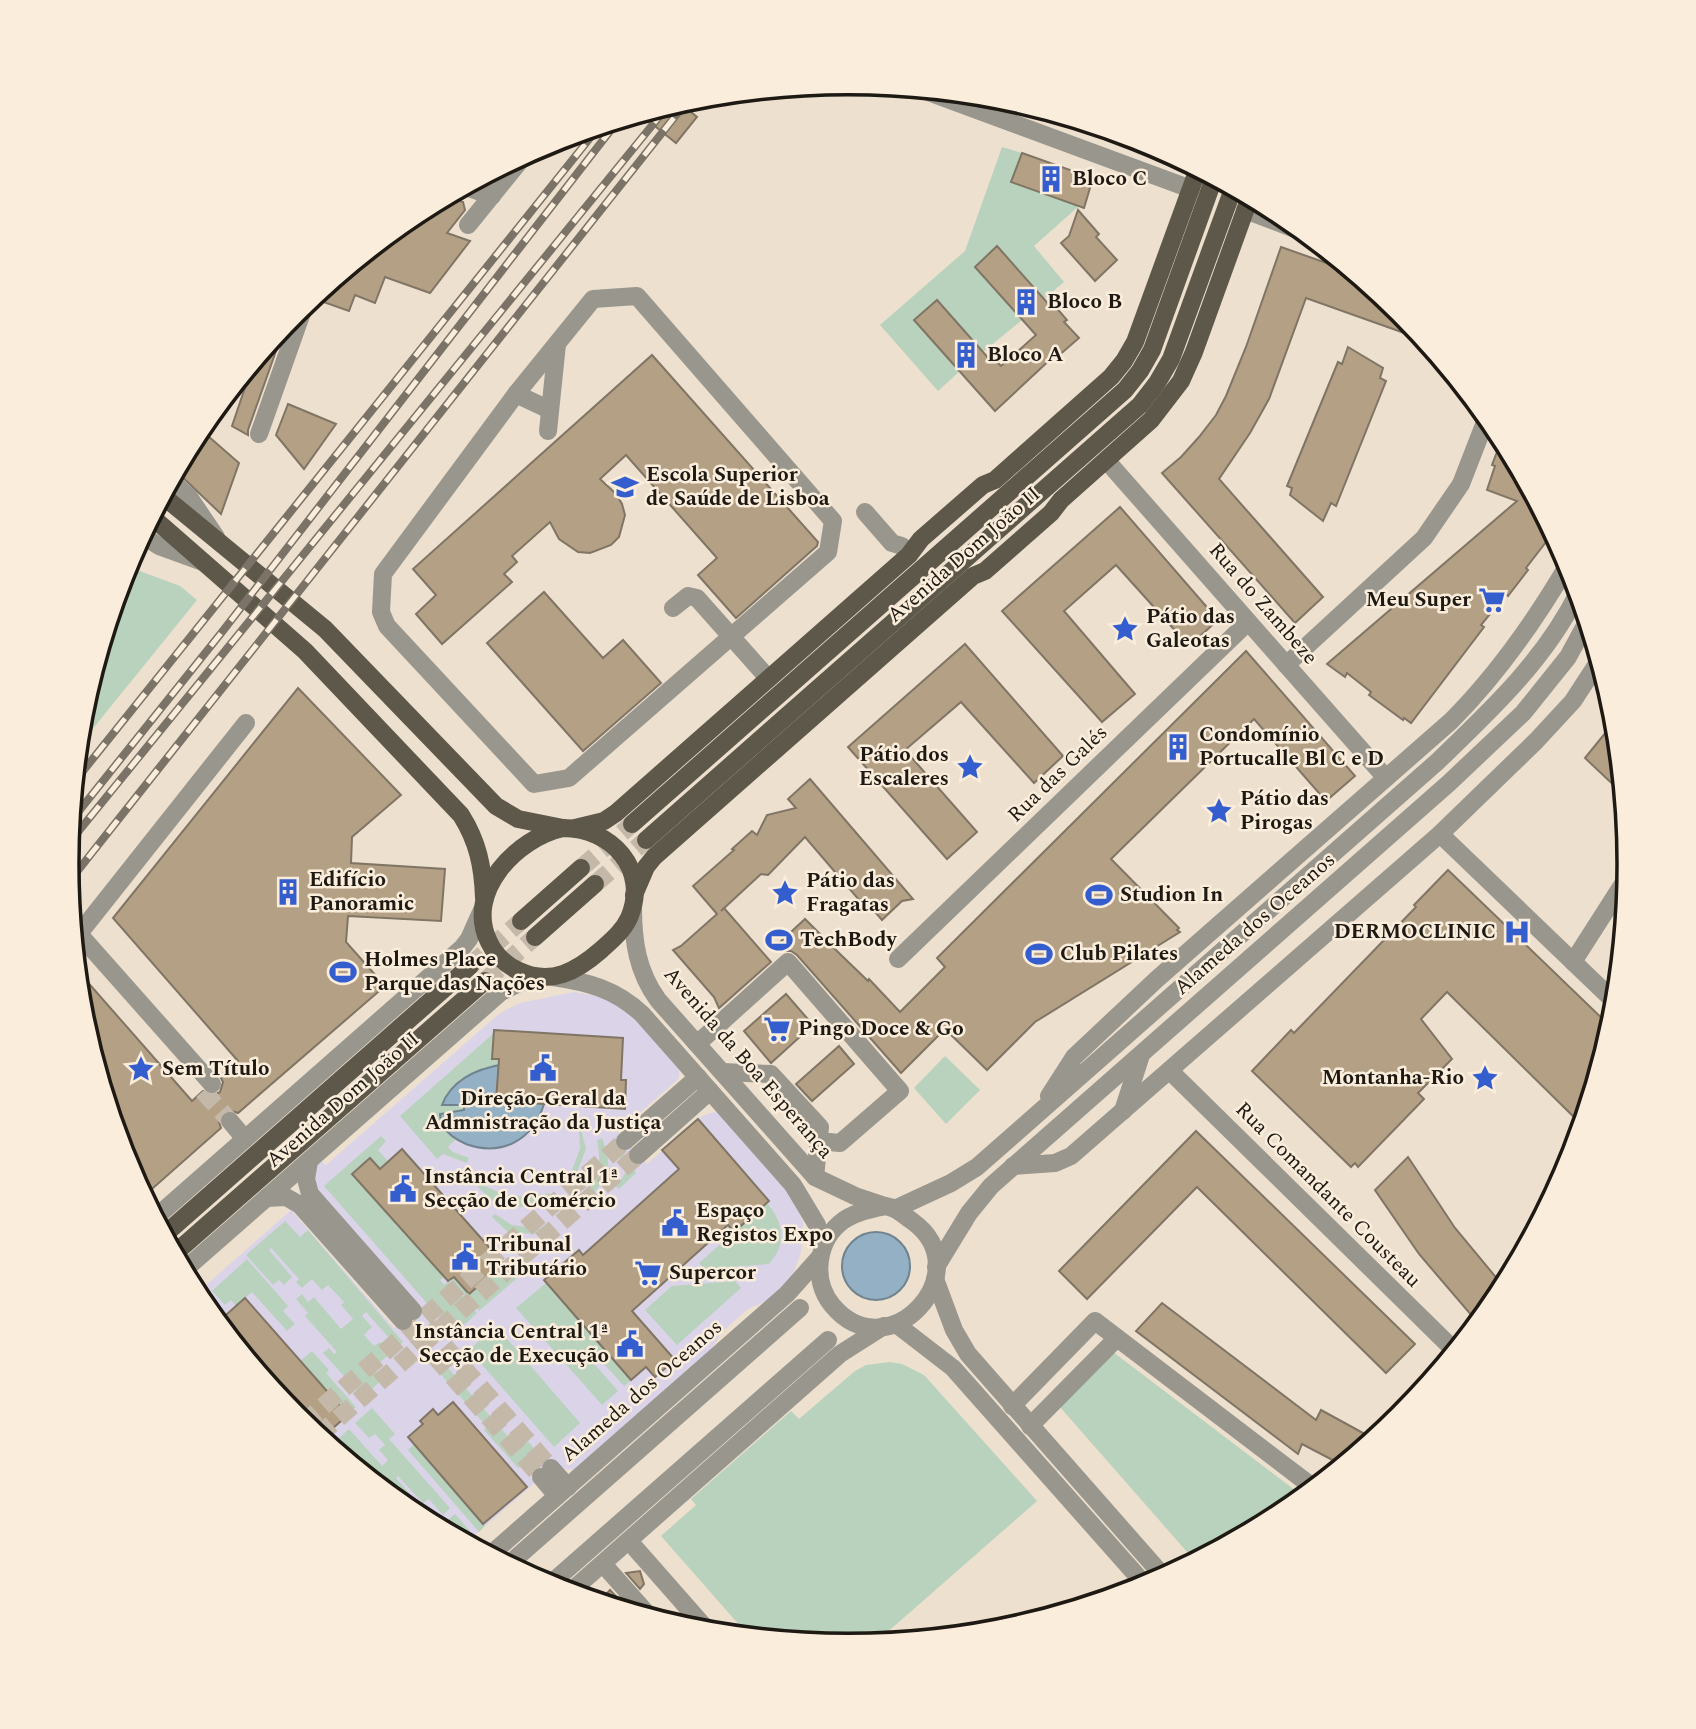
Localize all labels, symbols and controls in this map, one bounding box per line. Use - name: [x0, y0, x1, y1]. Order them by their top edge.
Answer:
- place label: Bloco C: [1072, 163, 1147, 195]
- building icon: Bloco C: [1036, 164, 1066, 194]
- place label: Bloco B: [1047, 286, 1122, 318]
- building icon: Bloco B: [1011, 287, 1041, 317]
- place label: Bloco A: [987, 339, 1063, 371]
- building icon: Bloco A: [951, 340, 981, 370]
- place label: Escola Superior de Saúde de Lisboa: [646, 459, 830, 515]
- school or university icon: Escola Superior de Saúde de Lisboa: [610, 472, 640, 502]
- street label: Avenida Dom João II: [880, 479, 1048, 631]
- street label: Rua do Zambeze: [1201, 536, 1325, 672]
- place label: Meu Super: [1366, 584, 1471, 616]
- supermarket icon: Meu Super: [1477, 585, 1507, 615]
- place label: Pátio das Galeotas: [1146, 601, 1235, 657]
- place icon: Pátio das Galeotas: [1110, 614, 1140, 644]
- street label: Rua das Galés: [1000, 718, 1116, 830]
- place label: Condomínio Portucalle Bl C e D: [1199, 719, 1384, 775]
- building icon: Condomínio Portucalle Bl C e D: [1163, 732, 1193, 762]
- place label: Pátio dos Escaleres: [859, 739, 949, 795]
- place icon: Pátio dos Escaleres: [955, 752, 985, 782]
- place label: Pátio das Pirogas: [1240, 783, 1329, 839]
- place icon: Pátio das Pirogas: [1204, 796, 1234, 826]
- street label: Alameda dos Oceanos: [1167, 845, 1343, 1003]
- place label: Edifício Panoramic: [309, 864, 414, 920]
- place label: Pátio das Fragatas: [806, 865, 895, 921]
- building icon: Edifício Panoramic: [273, 877, 303, 907]
- place icon: Pátio das Fragatas: [770, 878, 800, 908]
- place label: Studion In: [1120, 879, 1223, 911]
- sports icon: Studion In: [1084, 880, 1114, 910]
- place label: DERMOCLINIC: [1334, 916, 1496, 948]
- hospital icon: DERMOCLINIC: [1502, 917, 1532, 947]
- place label: TechBody: [800, 924, 897, 956]
- sports icon: TechBody: [764, 925, 794, 955]
- place label: Club Pilates: [1060, 938, 1178, 970]
- sports icon: Club Pilates: [1024, 939, 1054, 969]
- place label: Holmes Place Parque das Nações: [364, 944, 545, 1000]
- sports icon: Holmes Place Parque das Nações: [328, 957, 358, 987]
- street label: Avenida da Boa Esperança: [655, 960, 841, 1167]
- place label: Pingo Doce & Go: [798, 1013, 964, 1045]
- supermarket icon: Pingo Doce & Go: [762, 1014, 792, 1044]
- street label: Avenida Dom João II: [259, 1024, 427, 1176]
- place label: Sem Título: [162, 1053, 269, 1085]
- public building icon: Direção-Geral da Admnistração da Justiça: [528, 1053, 558, 1083]
- place icon: Sem Título: [126, 1054, 156, 1084]
- place label: Montanha-Rio: [1322, 1062, 1464, 1094]
- place icon: Montanha-Rio: [1470, 1063, 1500, 1093]
- place label: Direção-Geral da Admnistração da Justiça: [425, 1083, 661, 1139]
- street label: Rua Comandante Cousteau: [1227, 1094, 1429, 1296]
- place label: Instância Central 1ª Secção de Comércio: [424, 1161, 619, 1217]
- public building icon: Instância Central 1ª Secção de Comércio: [388, 1174, 418, 1204]
- place label: Espaço Registos Expo: [696, 1195, 833, 1251]
- public building icon: Espaço Registos Expo: [660, 1208, 690, 1238]
- place label: Tribunal Tributário: [486, 1229, 587, 1285]
- public building icon: Tribunal Tributário: [450, 1242, 480, 1272]
- place label: Supercor: [669, 1257, 756, 1289]
- supermarket icon: Supercor: [633, 1258, 663, 1288]
- street label: Alameda dos Oceanos: [554, 1312, 730, 1470]
- place label: Instância Central 1ª Secção de Execução: [414, 1316, 609, 1372]
- public building icon: Instância Central 1ª Secção de Execução: [615, 1329, 645, 1359]

